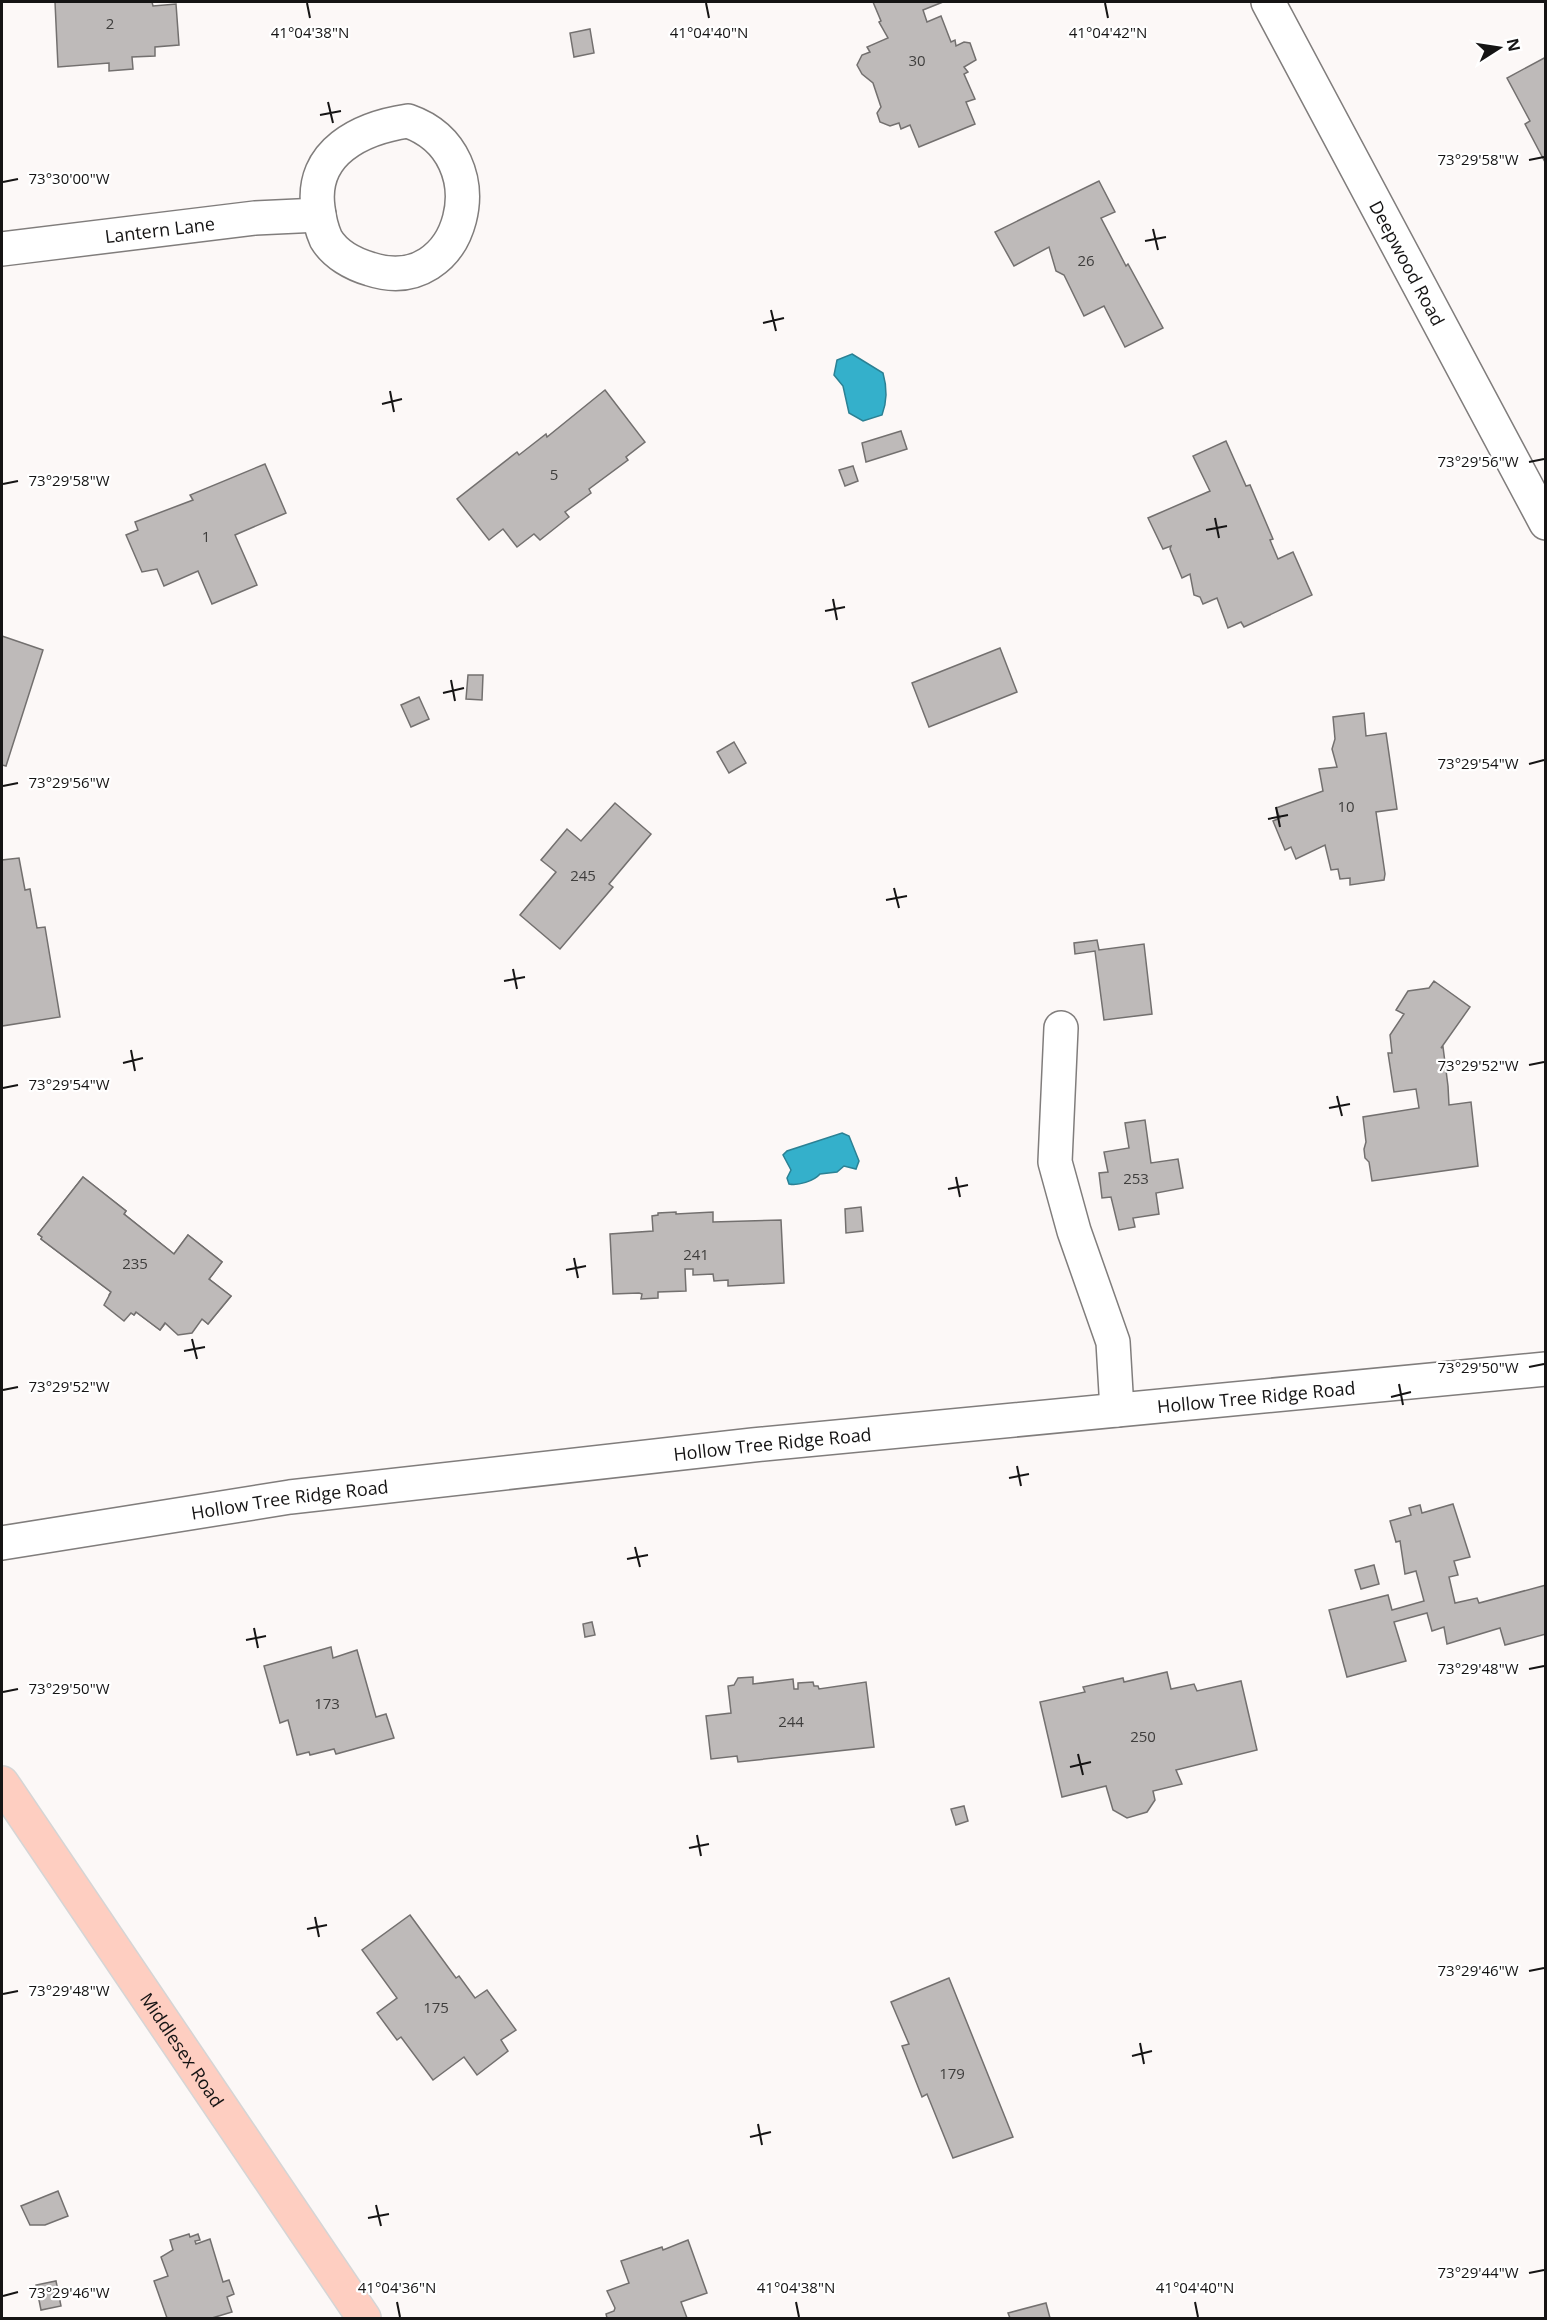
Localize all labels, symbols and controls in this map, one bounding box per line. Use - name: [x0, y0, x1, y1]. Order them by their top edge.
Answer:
- house number: 2: [106, 13, 114, 33]
- north arrow: [1469, 18, 1529, 78]
- text: 41°04'38"N: [271, 22, 349, 42]
- text: 41°04'40"N: [670, 22, 748, 42]
- text: 41°04'42"N: [1069, 22, 1147, 42]
- text: N: [1502, 36, 1526, 54]
- house number: 30: [908, 50, 926, 70]
- text: 73°29'58"W: [1438, 149, 1519, 169]
- text: 73°30'00"W: [29, 168, 110, 188]
- street label: Deepwood Road: [1364, 196, 1451, 330]
- street label: Lantern Lane: [103, 211, 216, 248]
- house number: 26: [1077, 250, 1095, 270]
- text: 73°29'56"W: [1438, 451, 1519, 471]
- house number: 5: [550, 464, 558, 484]
- text: 73°29'58"W: [29, 470, 110, 490]
- house number: 1: [202, 526, 210, 546]
- text: 73°29'54"W: [1438, 753, 1519, 773]
- text: 73°29'56"W: [29, 772, 110, 792]
- house number: 10: [1337, 796, 1355, 816]
- house number: 245: [570, 865, 596, 885]
- text: 73°29'52"W: [1438, 1055, 1519, 1075]
- text: 73°29'54"W: [29, 1074, 110, 1094]
- house number: 253: [1123, 1168, 1149, 1188]
- house number: 241: [683, 1244, 709, 1264]
- house number: 235: [122, 1253, 148, 1273]
- text: 73°29'50"W: [1438, 1357, 1519, 1377]
- street label: Hollow Tree Ridge Road: [1156, 1375, 1356, 1418]
- text: 73°29'52"W: [29, 1376, 110, 1396]
- street label: Hollow Tree Ridge Road: [672, 1422, 873, 1466]
- street label: Hollow Tree Ridge Road: [189, 1474, 390, 1525]
- text: 73°29'48"W: [1438, 1658, 1519, 1678]
- text: 73°29'50"W: [29, 1678, 110, 1698]
- house number: 173: [314, 1693, 340, 1713]
- house number: 244: [778, 1711, 804, 1731]
- house number: 250: [1130, 1726, 1156, 1746]
- text: 73°29'46"W: [1438, 1960, 1519, 1980]
- text: 73°29'48"W: [29, 1980, 110, 2000]
- street label: Middlesex Road: [135, 1988, 230, 2112]
- house number: 175: [423, 1997, 449, 2017]
- house number: 179: [939, 2063, 965, 2083]
- text: 73°29'44"W: [1438, 2262, 1519, 2282]
- text: 41°04'36"N: [358, 2277, 436, 2297]
- text: 41°04'38"N: [757, 2277, 835, 2297]
- text: 41°04'40"N: [1156, 2277, 1234, 2297]
- text: 73°29'46"W: [29, 2282, 110, 2302]

